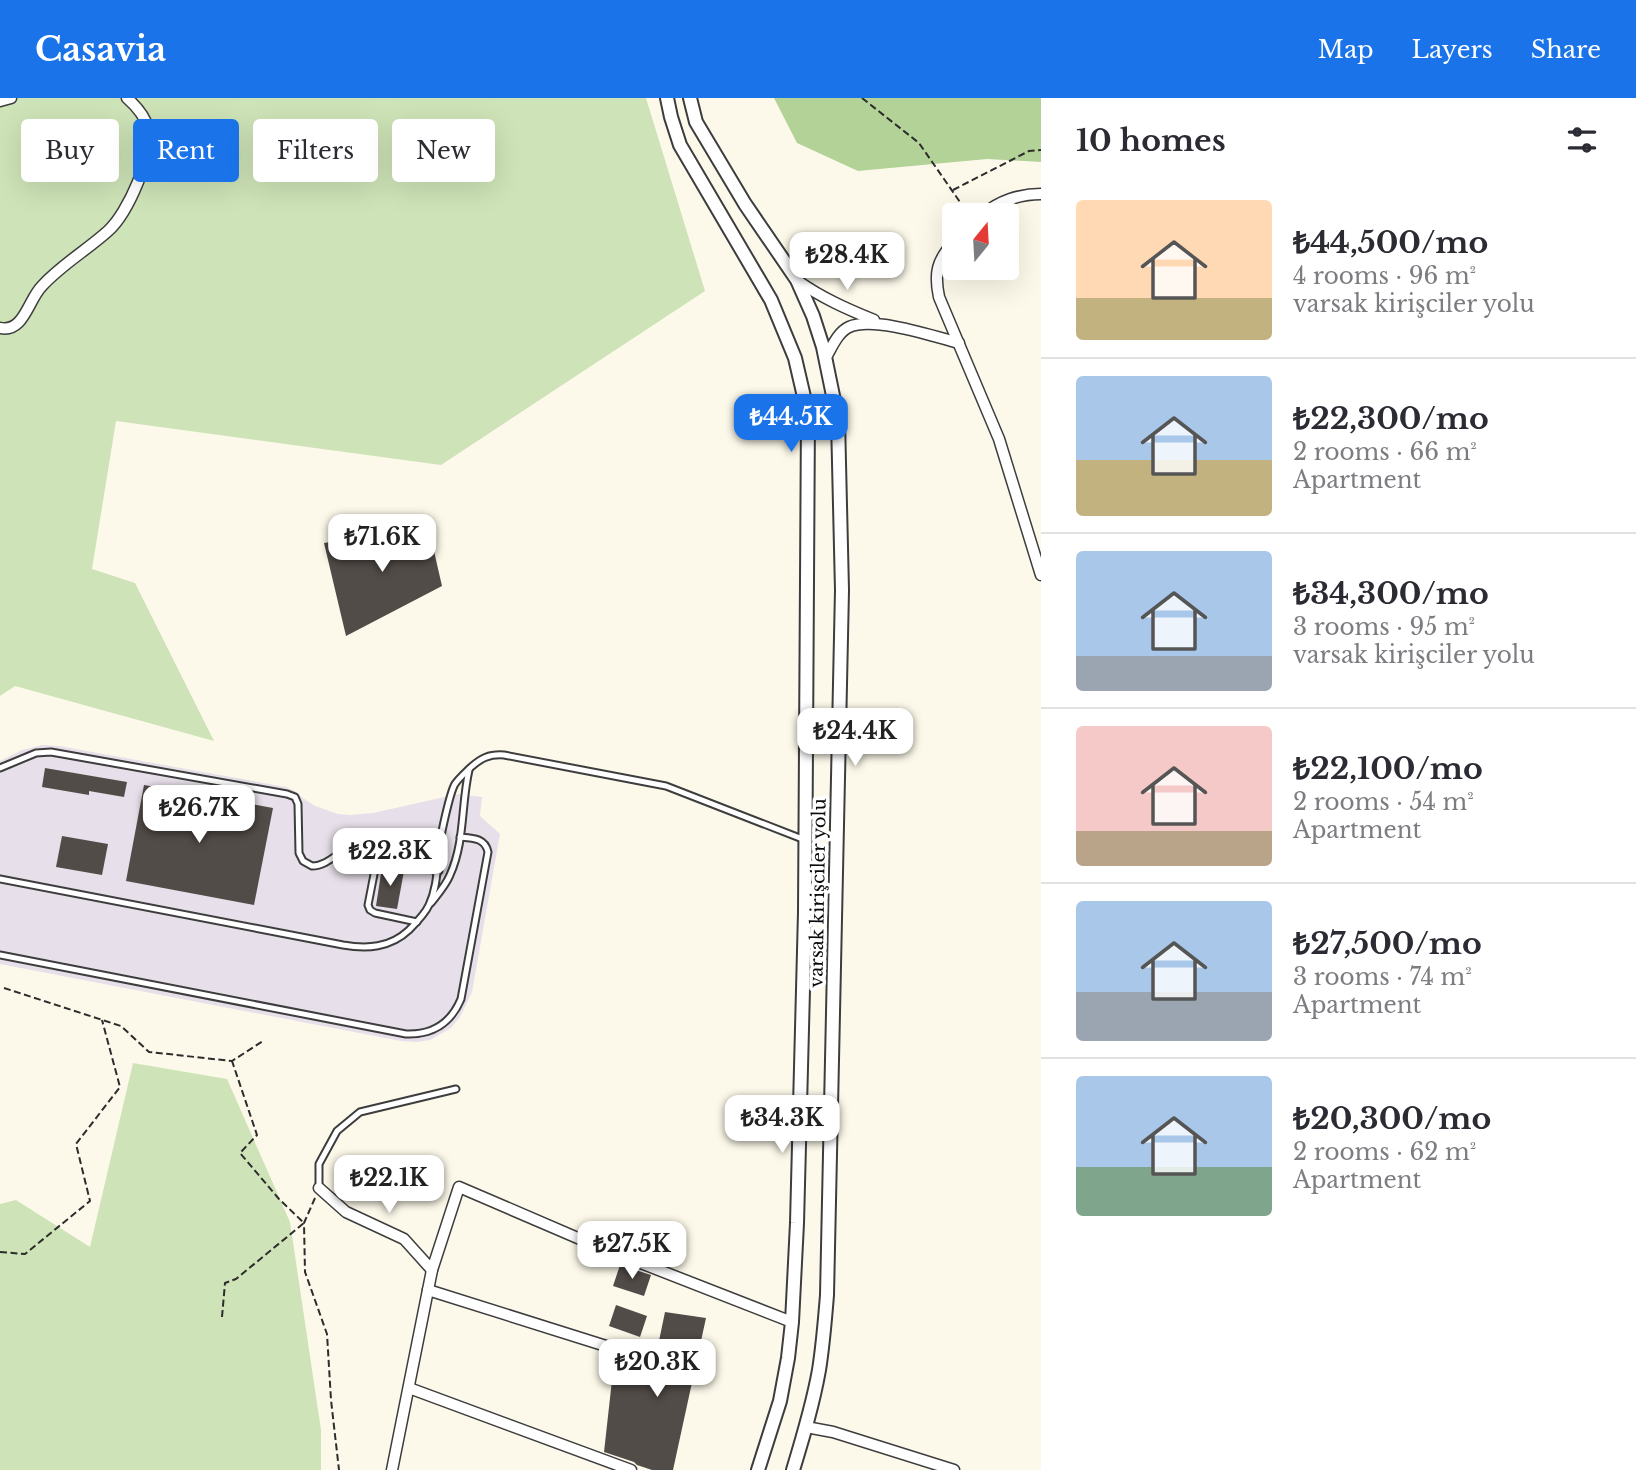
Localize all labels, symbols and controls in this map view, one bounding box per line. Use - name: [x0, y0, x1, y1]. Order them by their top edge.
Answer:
- text: Casavia: [35, 29, 166, 70]
- text: Map: [1318, 35, 1374, 64]
- text: Layers: [1412, 35, 1493, 64]
- text: Share: [1531, 35, 1601, 64]
- chip: Buy: [21, 119, 119, 182]
- chip: Rent: [133, 119, 239, 182]
- chip: Filters: [253, 119, 378, 182]
- chip: New: [392, 119, 495, 182]
- icon: filters: [1563, 121, 1601, 159]
- text: 10 homes: [1076, 122, 1226, 159]
- north arrow: [942, 203, 1018, 280]
- map controls: [942, 203, 1019, 280]
- text: ₺44,500/mo: [1293, 224, 1488, 261]
- icon: home: [1132, 228, 1216, 312]
- pin: ₺28.4K: [790, 232, 904, 292]
- text: ₺28.4K: [806, 241, 888, 269]
- text: 4 rooms · 96 m²: [1293, 262, 1476, 290]
- text: varsak kirişciler yolu: [1293, 290, 1535, 318]
- pin: ₺44.5K: [734, 394, 848, 454]
- text: ₺22,300/mo: [1293, 400, 1489, 437]
- text: ₺44.5K: [750, 403, 832, 431]
- icon: home: [1132, 404, 1216, 488]
- text: 2 rooms · 66 m²: [1293, 438, 1477, 466]
- text: Apartment: [1293, 466, 1421, 494]
- pin: ₺71.6K: [325, 514, 439, 574]
- text: ₺71.6K: [344, 523, 420, 551]
- text: ₺34,300/mo: [1293, 575, 1489, 612]
- icon: home: [1132, 579, 1216, 663]
- text: 3 rooms · 95 m²: [1293, 613, 1475, 641]
- text: varsak kirişciler yolu: [1293, 641, 1535, 669]
- pin: ₺24.4K: [798, 708, 912, 768]
- text: ₺24.4K: [813, 717, 897, 745]
- text: ₺22,100/mo: [1293, 750, 1483, 787]
- icon: home: [1132, 754, 1216, 838]
- pin: ₺26.7K: [142, 786, 256, 845]
- text: 2 rooms · 54 m²: [1293, 788, 1474, 816]
- text: ₺26.7K: [159, 794, 239, 822]
- street label: varsak kirişciler yolu: [805, 798, 831, 988]
- text: Apartment: [1293, 816, 1421, 844]
- pin: ₺22.3K: [333, 828, 447, 888]
- text: ₺22.3K: [349, 837, 431, 865]
- text: ₺27,500/mo: [1293, 925, 1482, 962]
- icon: home: [1132, 929, 1216, 1013]
- text: 3 rooms · 74 m²: [1293, 963, 1472, 991]
- text: Apartment: [1293, 991, 1421, 1019]
- pin: ₺34.3K: [725, 1096, 839, 1155]
- text: ₺20,300/mo: [1293, 1100, 1491, 1137]
- text: ₺34.3K: [741, 1104, 823, 1132]
- icon: home: [1132, 1104, 1216, 1188]
- text: 2 rooms · 62 m²: [1293, 1138, 1476, 1166]
- pin: ₺22.1K: [332, 1156, 446, 1215]
- text: ₺22.1K: [350, 1164, 428, 1192]
- text: Apartment: [1293, 1166, 1421, 1194]
- pin: ₺27.5K: [575, 1222, 689, 1281]
- text: ₺27.5K: [593, 1230, 671, 1258]
- pin: ₺20.3K: [600, 1340, 714, 1399]
- text: ₺20.3K: [615, 1348, 699, 1376]

